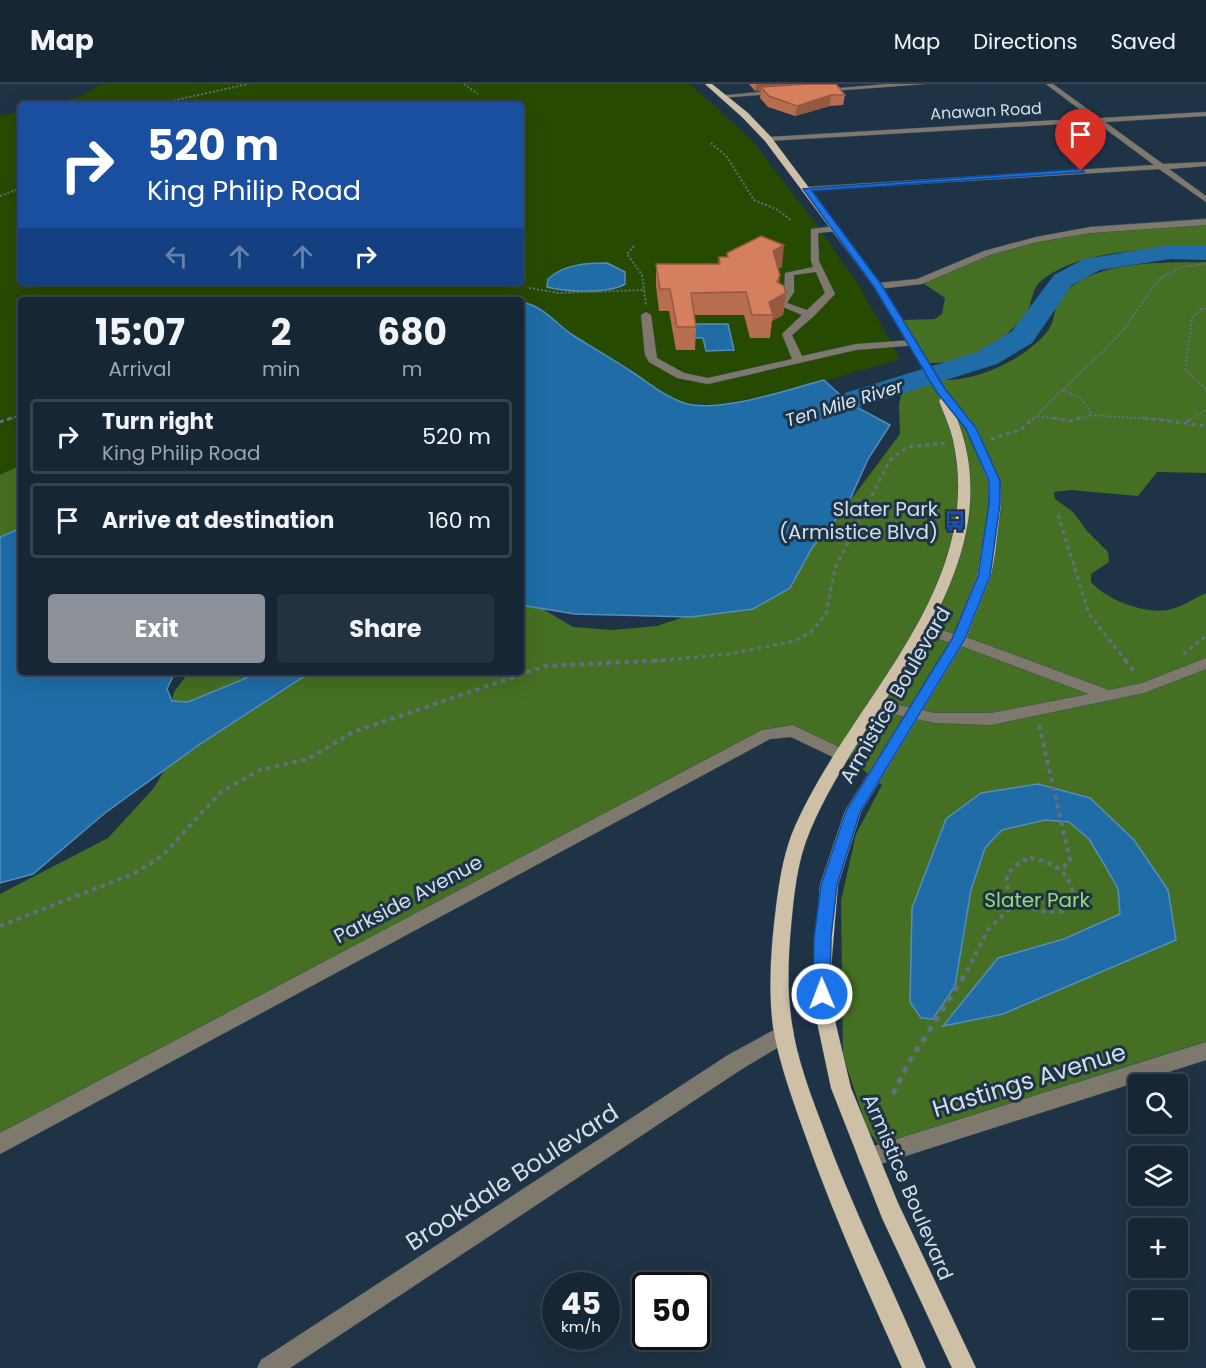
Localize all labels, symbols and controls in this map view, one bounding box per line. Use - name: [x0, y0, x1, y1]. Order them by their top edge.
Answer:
- text: Map: [30, 21, 94, 60]
- text: Map: [894, 27, 940, 56]
- text: Directions: [973, 27, 1077, 56]
- text: Saved: [1110, 27, 1176, 56]
- street label: Anawan Road: [930, 97, 1042, 125]
- pin: [1055, 109, 1106, 171]
- text: 520 m: [147, 116, 279, 175]
- icon: arrive: [1064, 118, 1097, 151]
- icon: right: [48, 126, 126, 204]
- text: King Philip Road: [147, 172, 361, 209]
- icon: left: [160, 240, 193, 273]
- icon: ahead: [223, 240, 256, 273]
- icon: ahead: [286, 240, 319, 273]
- icon: right: [349, 240, 382, 273]
- text: 15:07: [95, 307, 185, 358]
- text: 2: [271, 307, 291, 358]
- text: 680: [377, 307, 447, 358]
- text: Arrival: [108, 355, 171, 383]
- text: min: [262, 355, 300, 383]
- text: m: [402, 355, 422, 383]
- water label: Ten Mile River: [782, 373, 907, 433]
- text: Turn right: [102, 406, 213, 437]
- icon: right: [51, 420, 84, 453]
- text: 520 m: [422, 421, 491, 452]
- text: King Philip Road: [102, 439, 261, 467]
- place label: Slater Park (Armistice Blvd): [779, 495, 939, 546]
- icon: arrive: [51, 504, 84, 537]
- text: Arrive at destination: [102, 505, 334, 536]
- text: 160 m: [428, 505, 491, 536]
- bus stop icon: Slater Park (Armistice Blvd): [943, 509, 967, 533]
- button: Exit: [48, 594, 265, 663]
- button: Share: [277, 594, 494, 663]
- street label: Armistice Boulevard: [833, 601, 957, 789]
- street label: Parkside Avenue: [329, 848, 487, 950]
- park label: Slater Park: [984, 886, 1090, 914]
- position arrow: [790, 962, 854, 1026]
- street label: Hastings Avenue: [928, 1035, 1130, 1125]
- map controls: [1128, 1074, 1188, 1350]
- button: search: [1128, 1074, 1188, 1134]
- street label: Armistice Boulevard: [856, 1090, 960, 1284]
- street label: Brookdale Boulevard: [399, 1096, 625, 1258]
- button: layers: [1128, 1146, 1188, 1206]
- button: +: [1128, 1218, 1188, 1278]
- speed limit sign: 50: [632, 1272, 710, 1350]
- text: 45: [561, 1282, 601, 1325]
- button: −: [1128, 1290, 1188, 1350]
- text: km/h: [561, 1316, 601, 1337]

